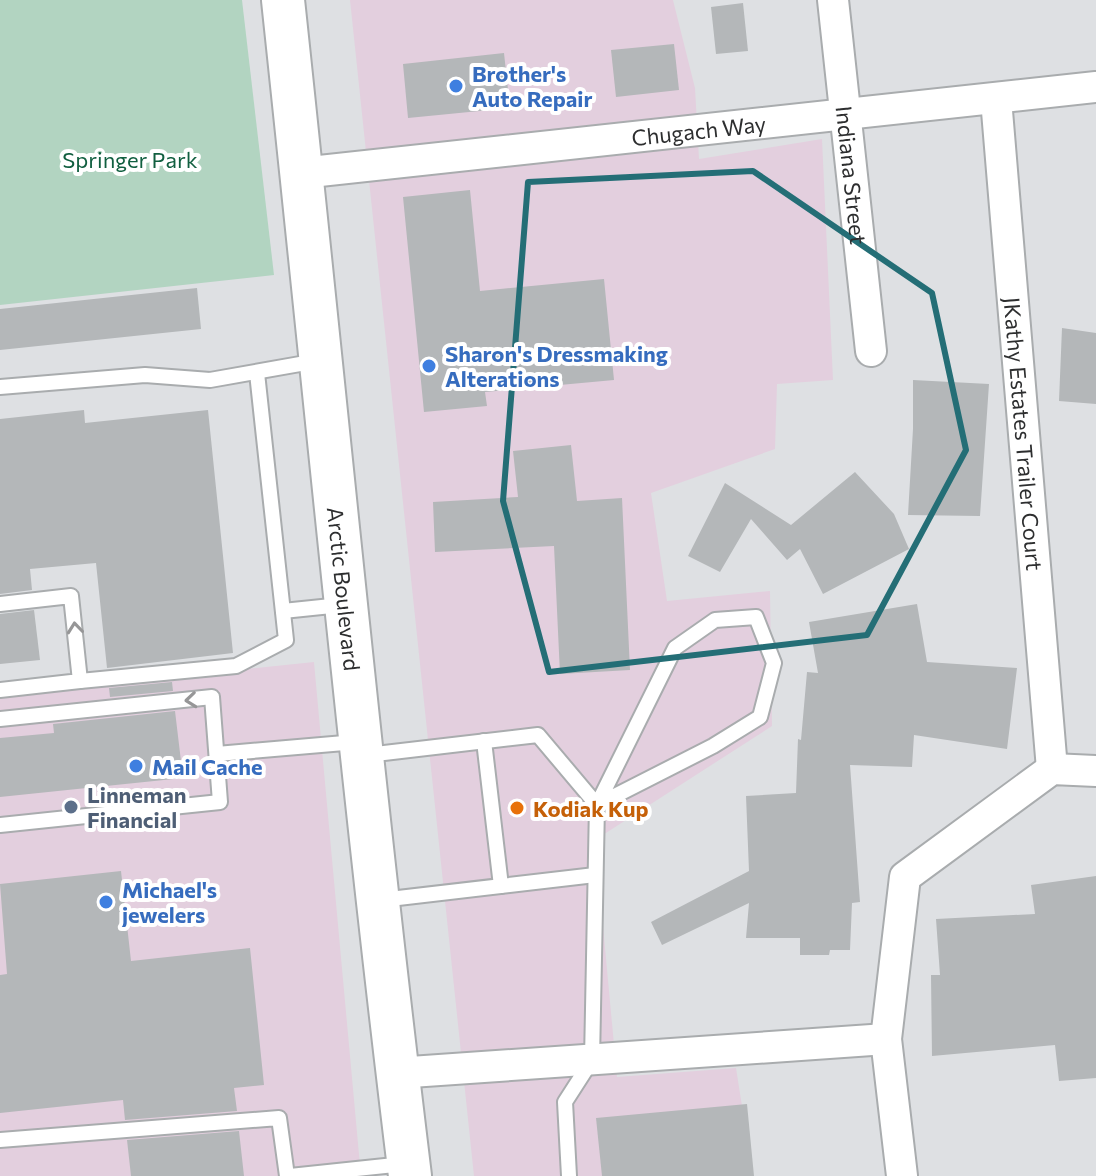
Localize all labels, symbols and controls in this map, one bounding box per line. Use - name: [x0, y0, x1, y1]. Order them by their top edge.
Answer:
- place label: Brother's Auto Repair: [472, 60, 593, 112]
- marker: Brother's Auto Repair: [447, 77, 465, 95]
- street label: Indiana Street: [831, 104, 873, 246]
- street label: Chugach Way: [630, 109, 767, 151]
- park label: Springer Park: [62, 146, 198, 173]
- street label: JKathy Estates Trailer Court: [999, 296, 1049, 572]
- place label: Sharon's Dressmaking Alterations: [445, 340, 668, 392]
- marker: Sharon's Dressmaking Alterations: [420, 357, 438, 375]
- street label: Arctic Boulevard: [322, 506, 366, 672]
- one-way arrow: [66, 621, 83, 634]
- one-way arrow: [184, 691, 197, 708]
- place label: Mail Cache: [152, 753, 263, 780]
- marker: Mail Cache: [127, 757, 145, 775]
- place label: Linneman Financial: [87, 781, 186, 833]
- place label: Kodiak Kup: [533, 795, 649, 822]
- marker: Linneman Financial: [62, 798, 80, 816]
- marker: Kodiak Kup: [508, 799, 526, 817]
- place label: Michael's jewelers: [121, 876, 217, 928]
- marker: Michael's jewelers: [97, 893, 115, 911]

